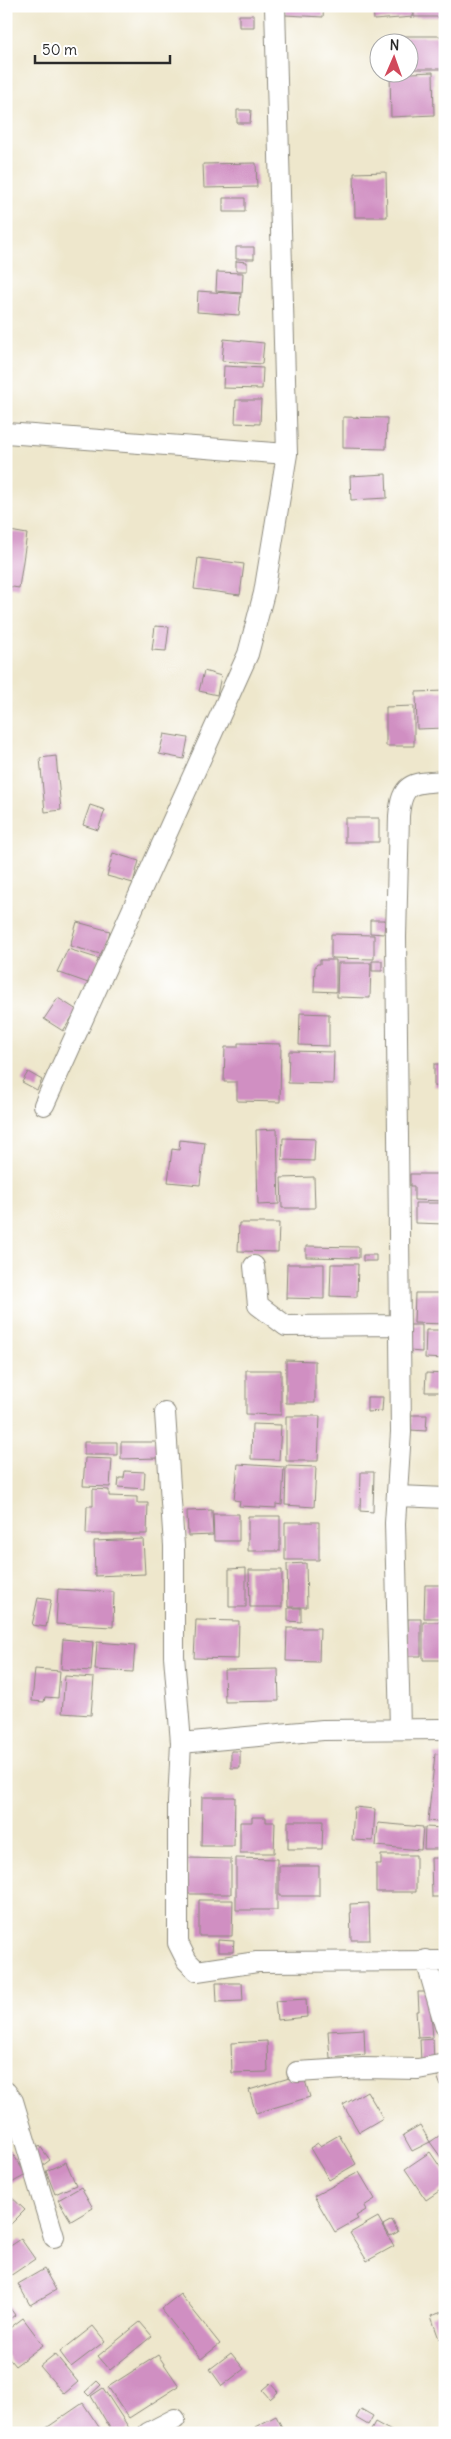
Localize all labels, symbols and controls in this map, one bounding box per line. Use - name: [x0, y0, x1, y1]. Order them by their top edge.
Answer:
- scale bar: [35, 32, 170, 64]
- north arrow: [368, 32, 418, 82]
- text: N: [389, 36, 400, 54]
- text: 50 m: [42, 40, 77, 59]

